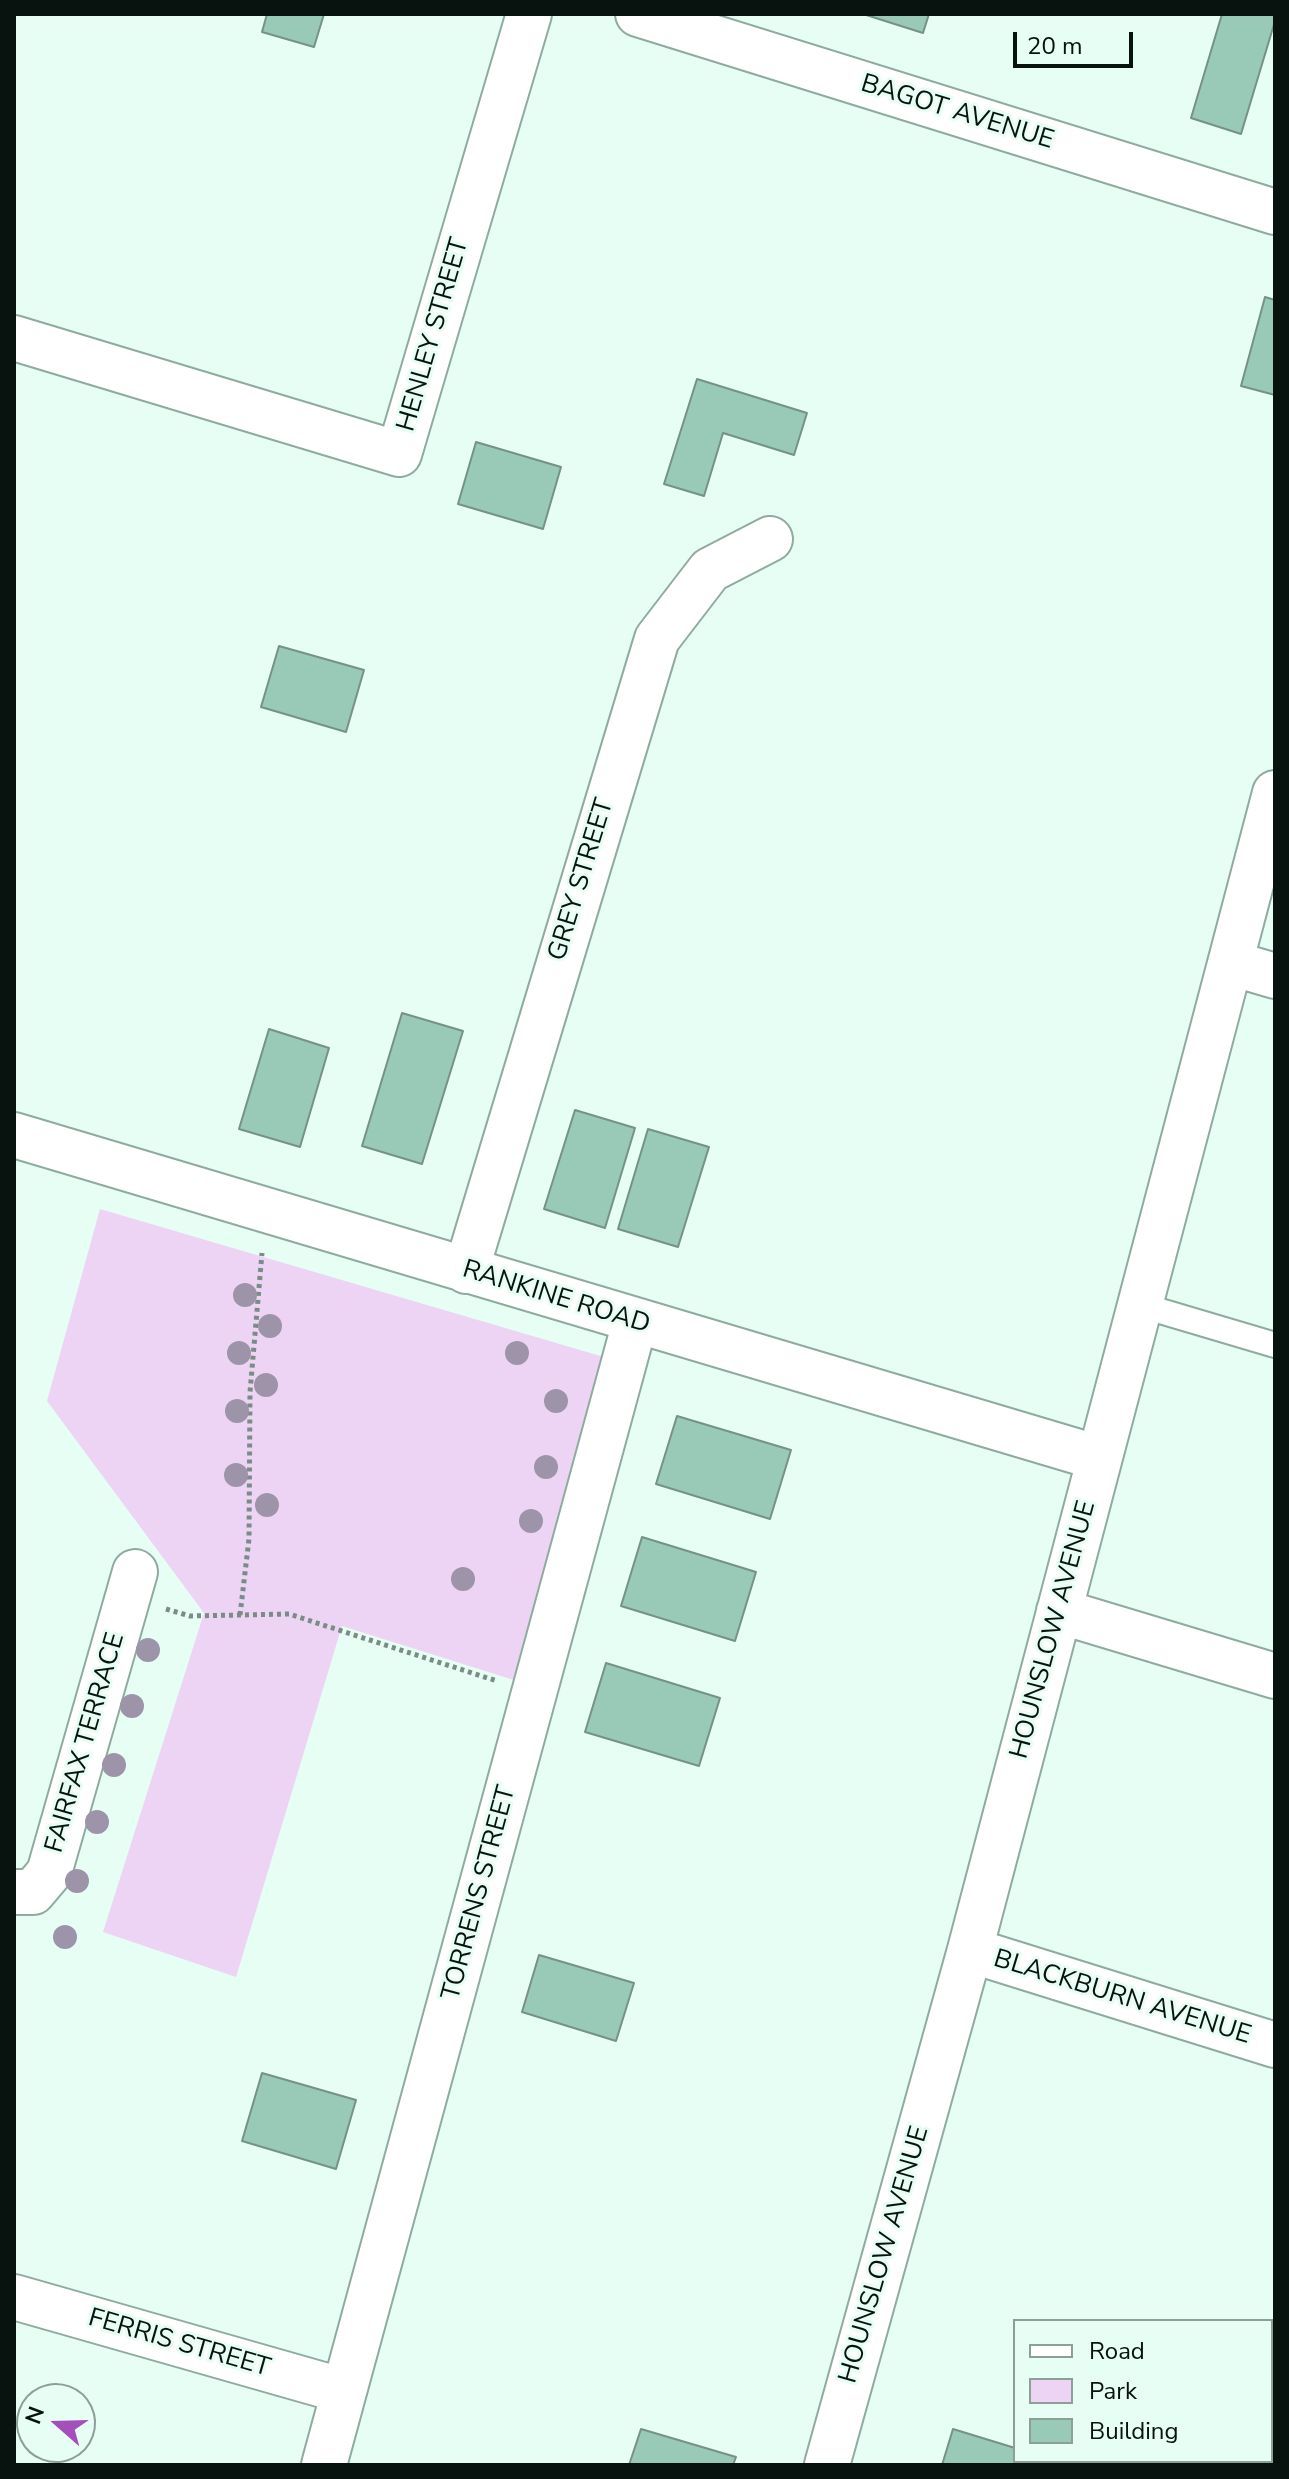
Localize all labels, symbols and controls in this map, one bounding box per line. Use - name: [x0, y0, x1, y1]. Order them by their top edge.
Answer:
- scale bar: [1017, 16, 1137, 66]
- text: 20 m: [1027, 30, 1083, 62]
- street label: BAGOT AVENUE: [857, 69, 1057, 157]
- street label: HENLEY STREET: [391, 235, 477, 435]
- street label: GREY STREET: [543, 795, 621, 965]
- street label: RANKINE ROAD: [458, 1255, 654, 1341]
- street label: HOUNSLOW AVENUE: [1005, 1498, 1103, 1762]
- street label: FAIRFAX TERRACE: [40, 1630, 132, 1856]
- street label: TORRENS STREET: [436, 1782, 524, 2004]
- street label: BLACKBURN AVENUE: [990, 1944, 1254, 2052]
- street label: HOUNSLOW AVENUE: [833, 2123, 937, 2387]
- street label: FERRIS STREET: [84, 2303, 274, 2385]
- legend: [1013, 2319, 1273, 2463]
- text: Road: [1089, 2335, 1145, 2367]
- text: Park: [1089, 2375, 1137, 2407]
- north arrow: [16, 2383, 96, 2463]
- text: N: [18, 2403, 52, 2428]
- text: Building: [1089, 2415, 1179, 2447]

